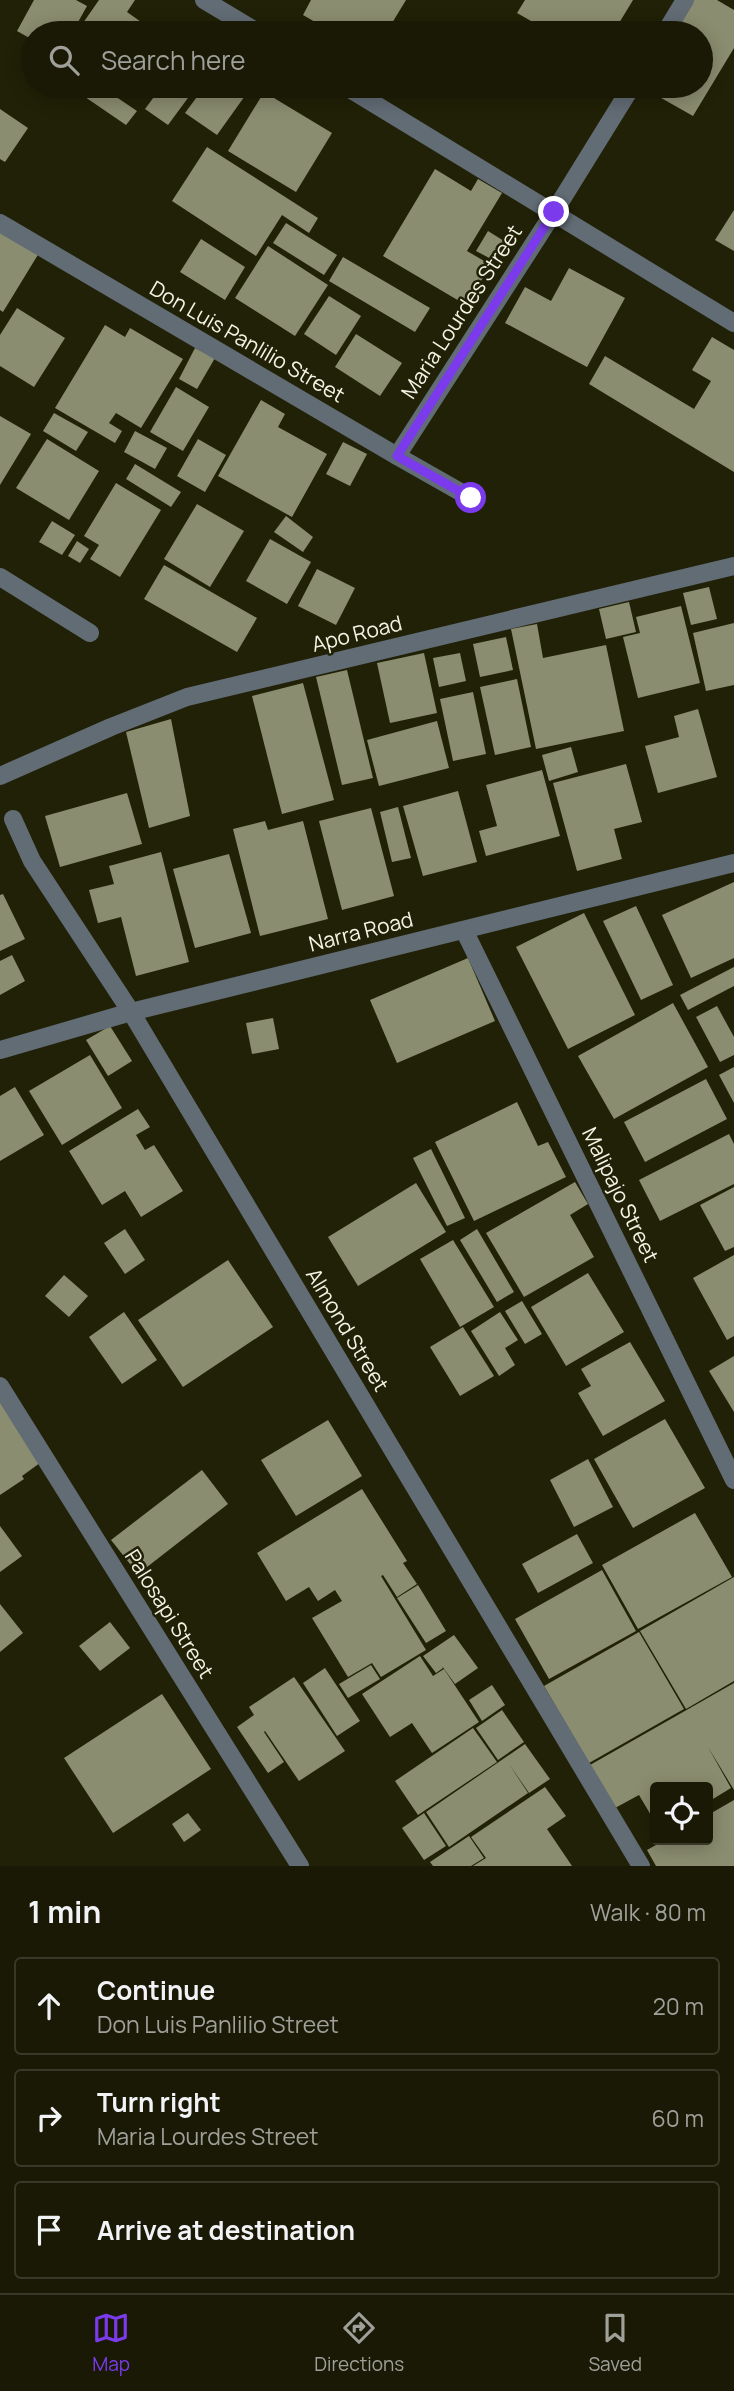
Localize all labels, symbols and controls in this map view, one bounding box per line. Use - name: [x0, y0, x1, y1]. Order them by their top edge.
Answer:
- search box: [21, 21, 713, 98]
- icon: search: [45, 41, 83, 79]
- text: Search here: [101, 42, 246, 78]
- route end: [538, 196, 569, 227]
- street label: Maria Lourdes Street: [394, 219, 528, 404]
- street label: Don Luis Panlilio Street: [145, 274, 350, 408]
- route start: [455, 482, 486, 513]
- street label: Apo Road: [309, 608, 405, 658]
- street label: Narra Road: [306, 905, 416, 957]
- street label: Malipajo Street: [576, 1122, 666, 1267]
- street label: Almond Street: [300, 1263, 396, 1396]
- street label: Palosapi Street: [119, 1544, 221, 1683]
- map controls: [650, 1782, 713, 1845]
- button: locate: [650, 1782, 713, 1845]
- text: 1 min: [28, 1891, 101, 1932]
- text: Walk · 80 m: [590, 1896, 706, 1928]
- text: Continue: [97, 1972, 215, 2008]
- icon: ahead: [30, 1987, 68, 2025]
- text: 20 m: [653, 1990, 704, 2022]
- text: Don Luis Panlilio Street: [97, 2008, 339, 2040]
- text: Turn right: [97, 2084, 221, 2120]
- icon: right: [30, 2099, 68, 2137]
- text: 60 m: [652, 2102, 704, 2134]
- text: Maria Lourdes Street: [97, 2120, 319, 2152]
- icon: arrive: [30, 2211, 68, 2249]
- text: Arrive at destination: [97, 2212, 355, 2248]
- tab: Map: [92, 2309, 130, 2377]
- tab: Directions: [314, 2309, 404, 2377]
- tab: Saved: [588, 2309, 642, 2377]

